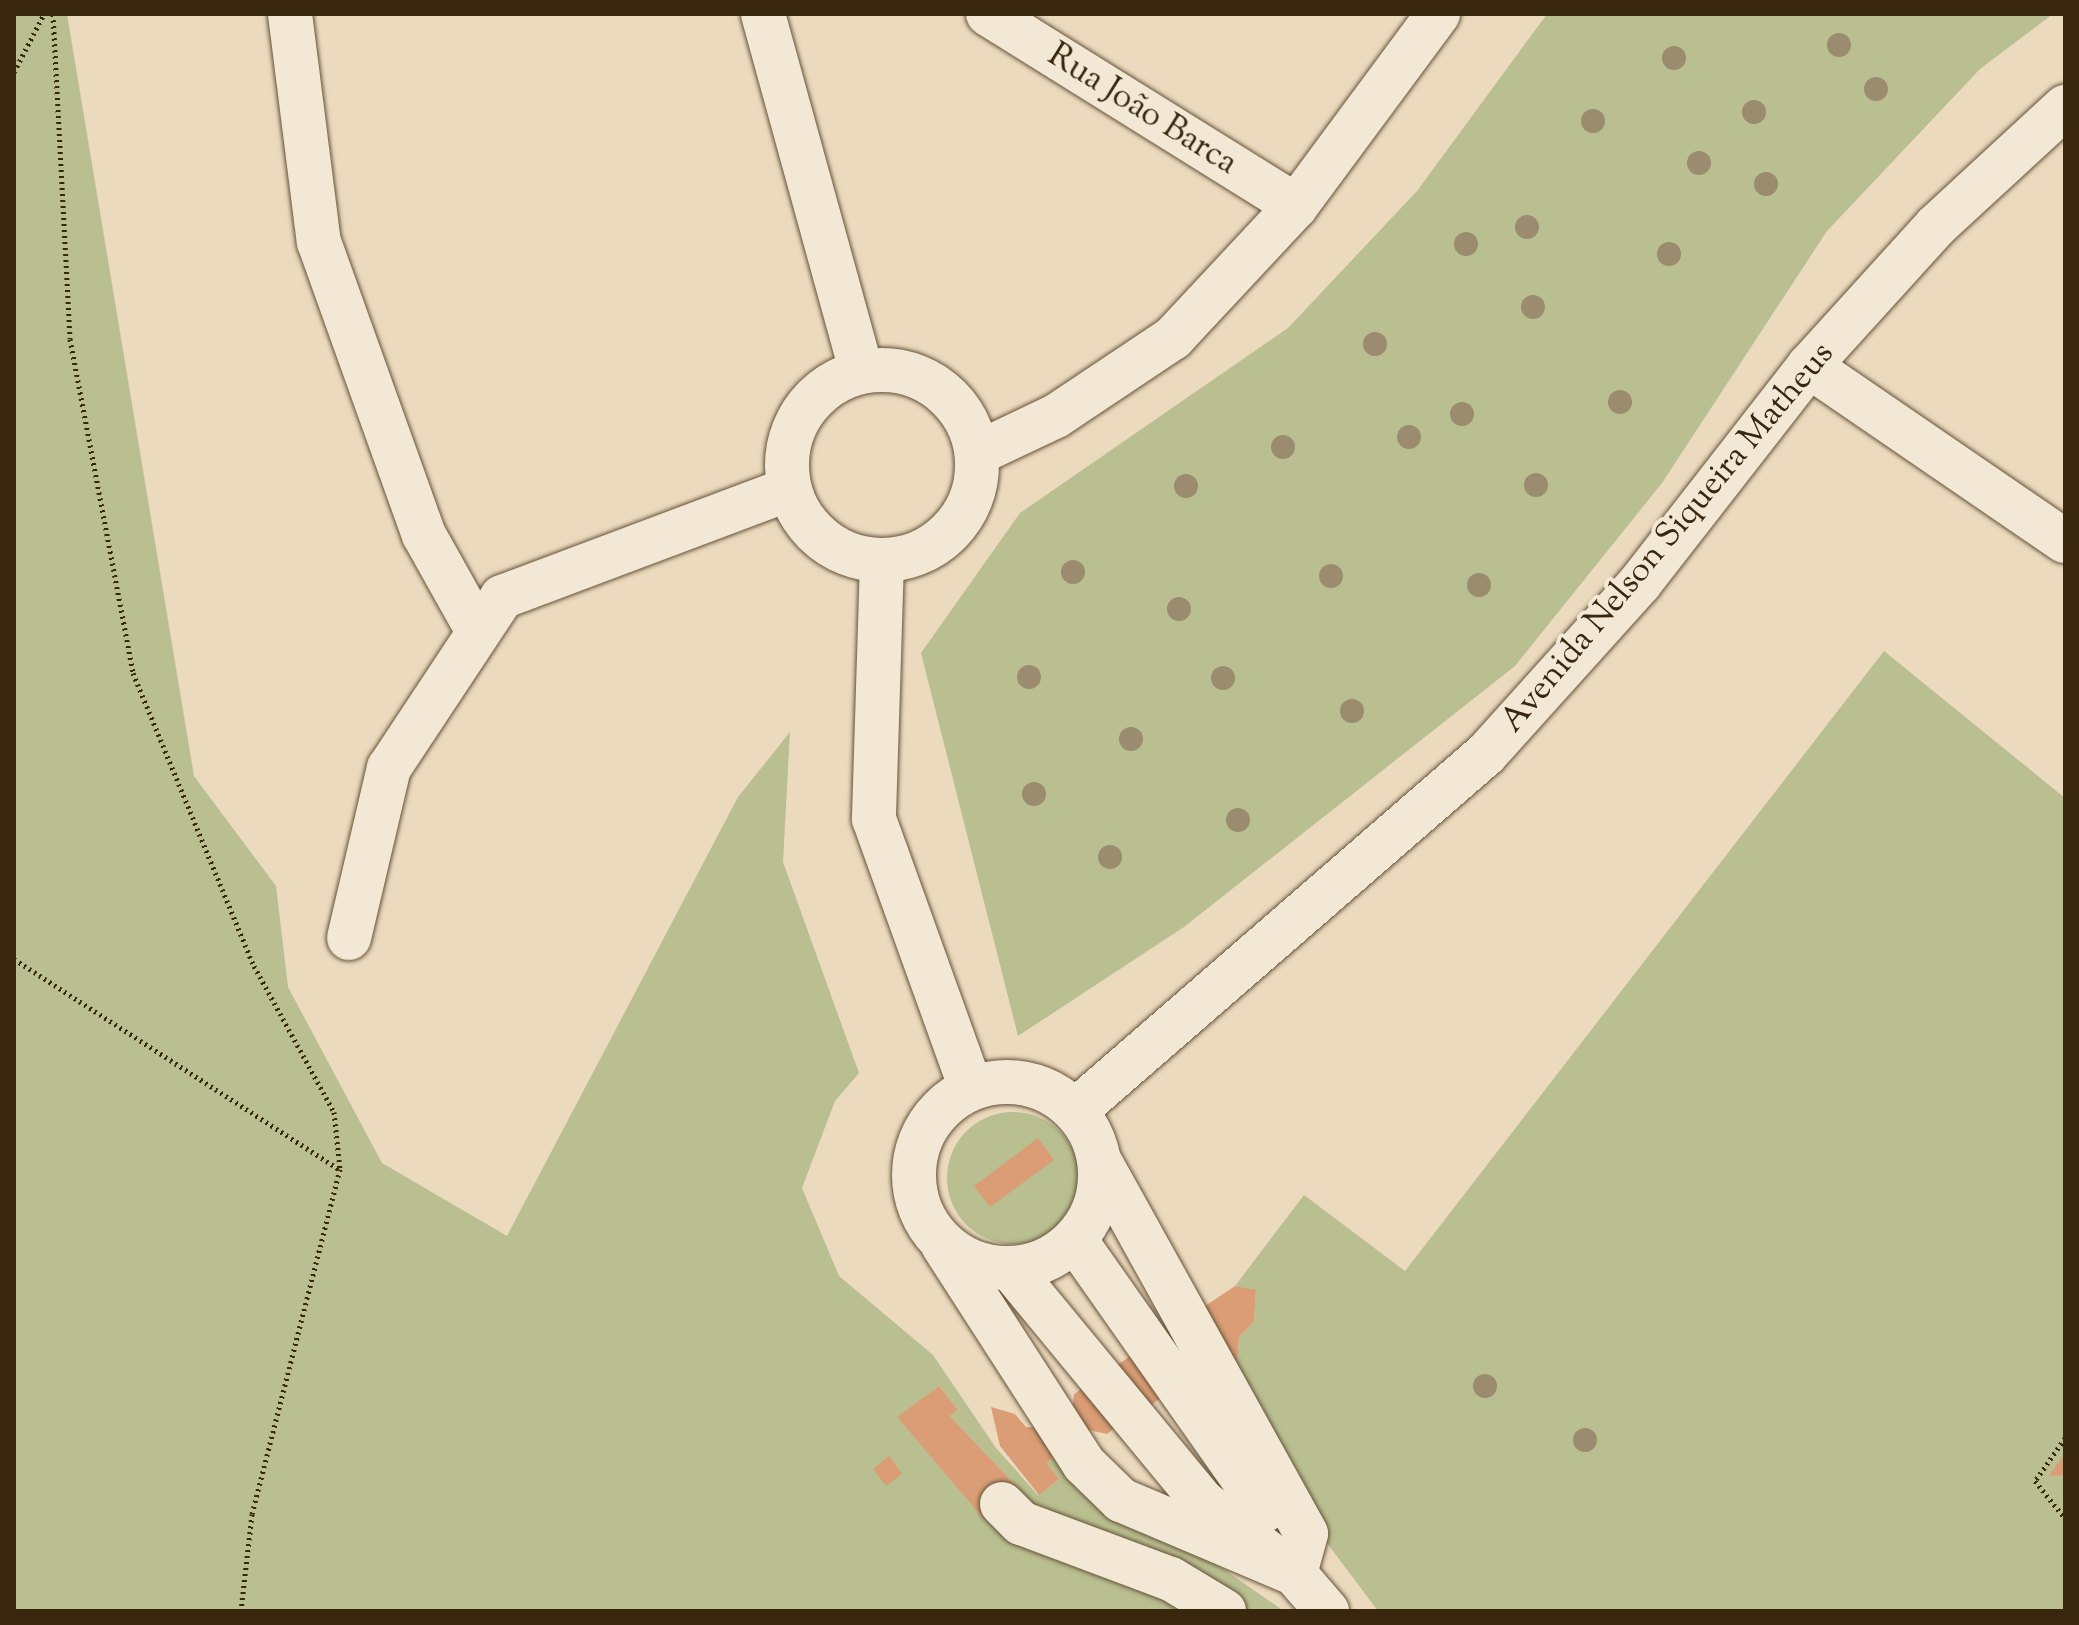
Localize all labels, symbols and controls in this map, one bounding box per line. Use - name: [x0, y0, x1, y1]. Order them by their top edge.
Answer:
- street label: Rua João Barca: [1040, 36, 1244, 184]
- street label: Avenida Nelson Siqueira Matheus: [1493, 335, 1843, 741]

